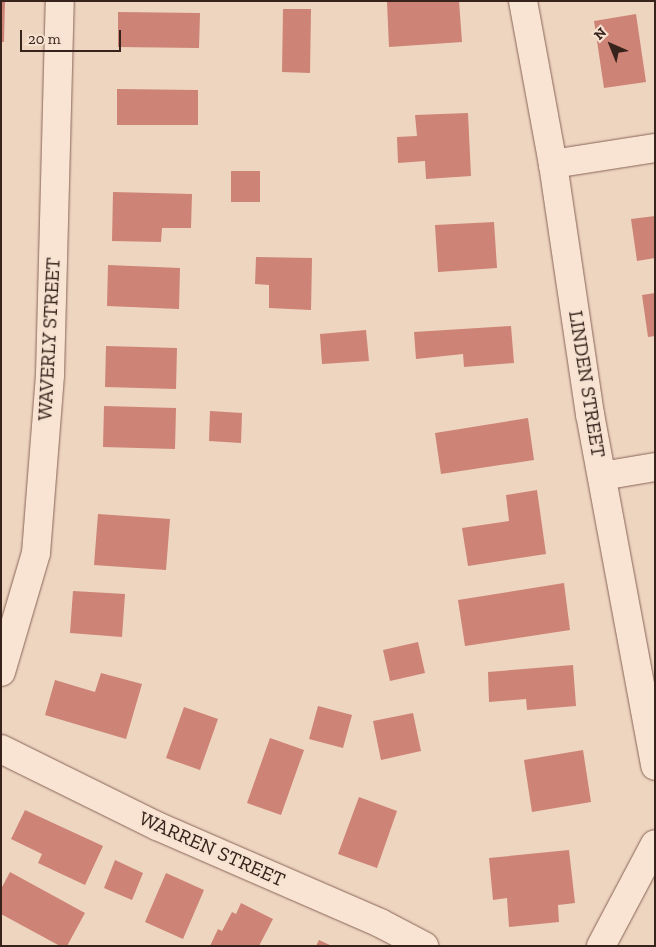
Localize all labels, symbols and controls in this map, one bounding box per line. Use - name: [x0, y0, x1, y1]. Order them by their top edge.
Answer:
- scale bar: [22, 20, 124, 52]
- north arrow: [586, 20, 636, 70]
- text: N: [590, 24, 610, 44]
- text: 20 m: [28, 30, 61, 48]
- street label: WAVERLY STREET: [33, 256, 65, 422]
- street label: LINDEN STREET: [564, 309, 610, 459]
- street label: WARREN STREET: [135, 806, 289, 892]

